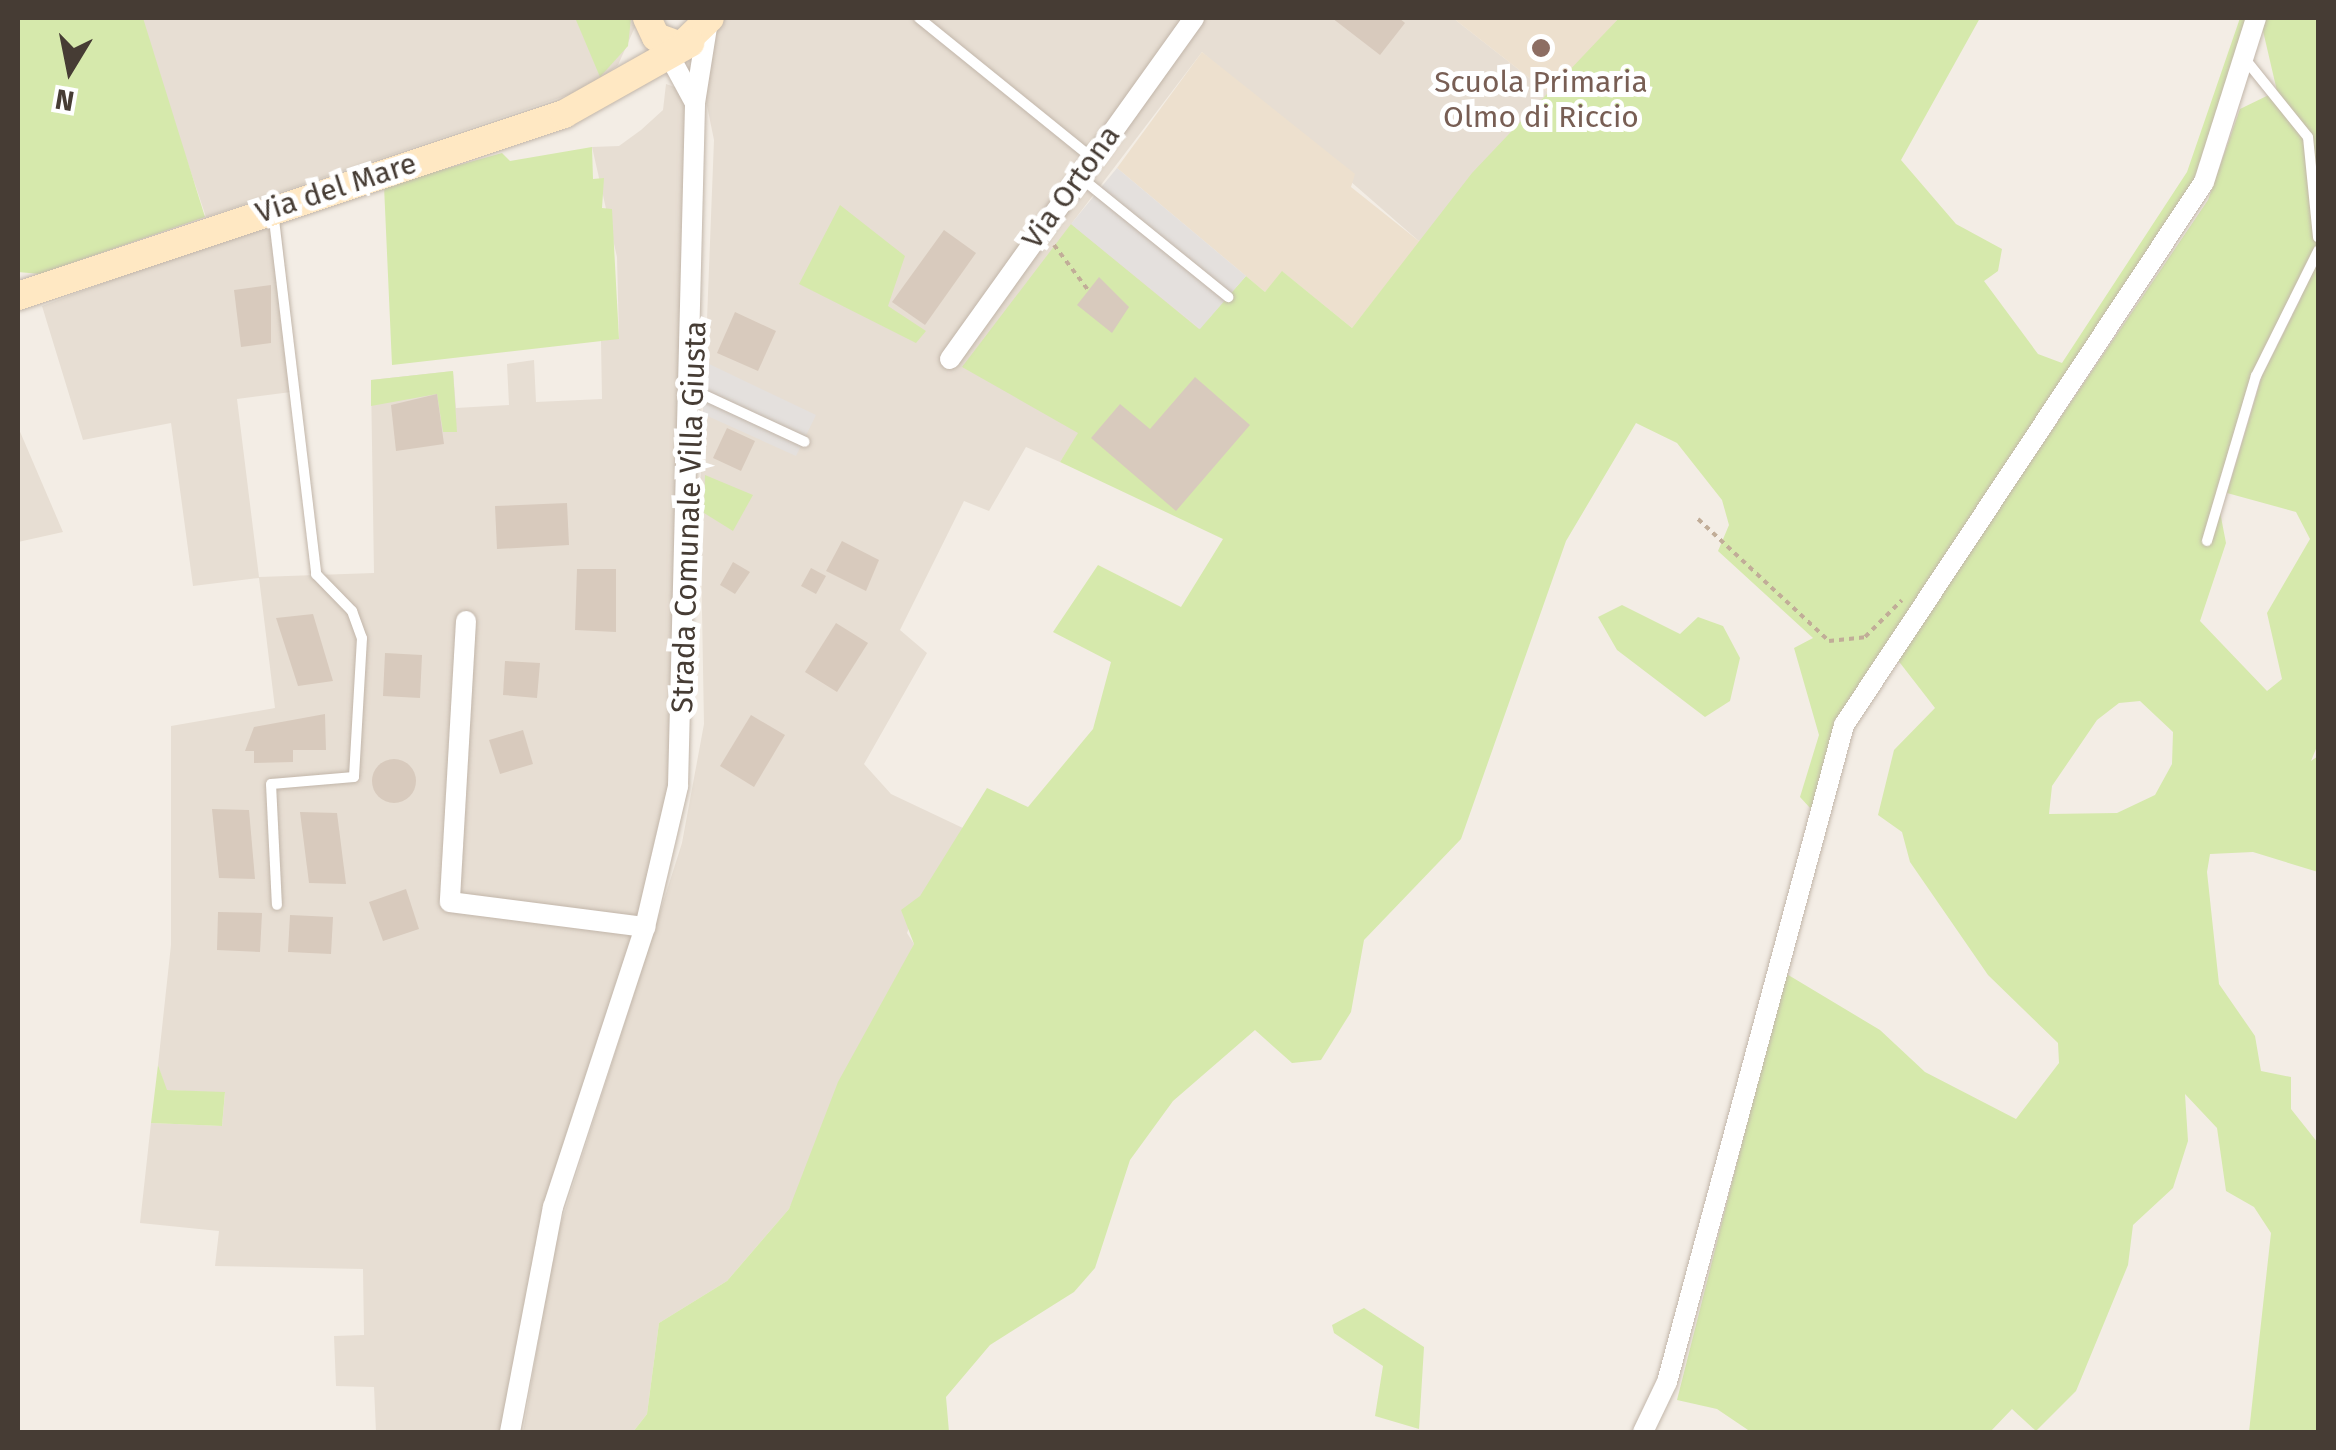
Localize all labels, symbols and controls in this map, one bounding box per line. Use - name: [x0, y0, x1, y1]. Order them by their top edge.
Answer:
- north arrow: [20, 20, 120, 120]
- marker: Scuola Primaria Olmo di Riccio: [1530, 37, 1552, 59]
- place label: Scuola Primaria Olmo di Riccio: [1434, 64, 1648, 134]
- text: N: [53, 82, 77, 118]
- street label: Via Ortona: [1014, 118, 1128, 256]
- street label: Via del Mare: [251, 145, 421, 231]
- street label: Strada Comunale Villa Giusta: [664, 320, 714, 714]

